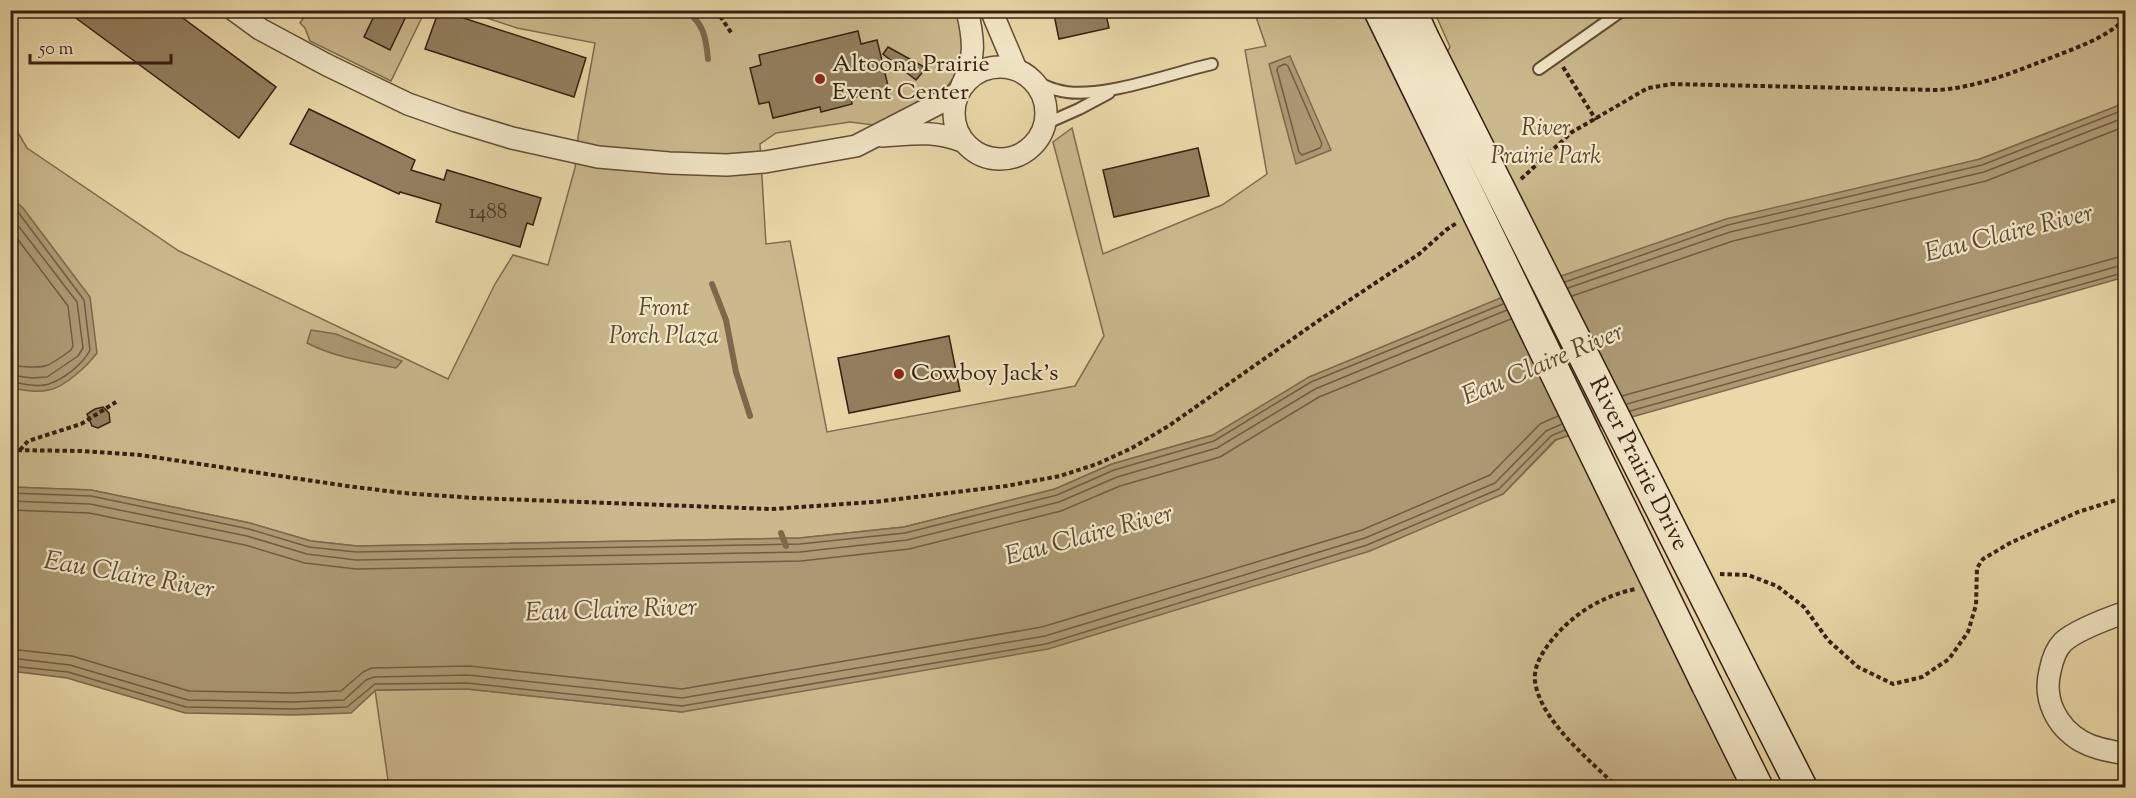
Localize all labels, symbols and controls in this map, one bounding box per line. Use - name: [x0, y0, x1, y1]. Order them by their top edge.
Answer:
- scale bar: [30, 27, 171, 65]
- text: 50 m: [38, 37, 74, 63]
- place label: Altoona Prairie Event Center: [832, 48, 990, 110]
- marker: Altoona Prairie Event Center: [813, 72, 827, 86]
- park label: River Prairie Park: [1491, 112, 1601, 174]
- water label: Eau Claire River: [1921, 195, 2097, 273]
- house number: 1488: [469, 198, 507, 228]
- park label: Front Porch Plaza: [609, 292, 719, 354]
- water label: Eau Claire River: [1456, 314, 1630, 416]
- place label: Cowboy Jack's: [911, 357, 1059, 391]
- marker: Cowboy Jack's: [892, 367, 906, 381]
- street label: River Prairie Drive: [1580, 371, 1696, 557]
- water label: Eau Claire River: [1001, 496, 1177, 576]
- water label: Eau Claire River: [41, 543, 217, 609]
- water label: Eau Claire River: [524, 589, 698, 633]

